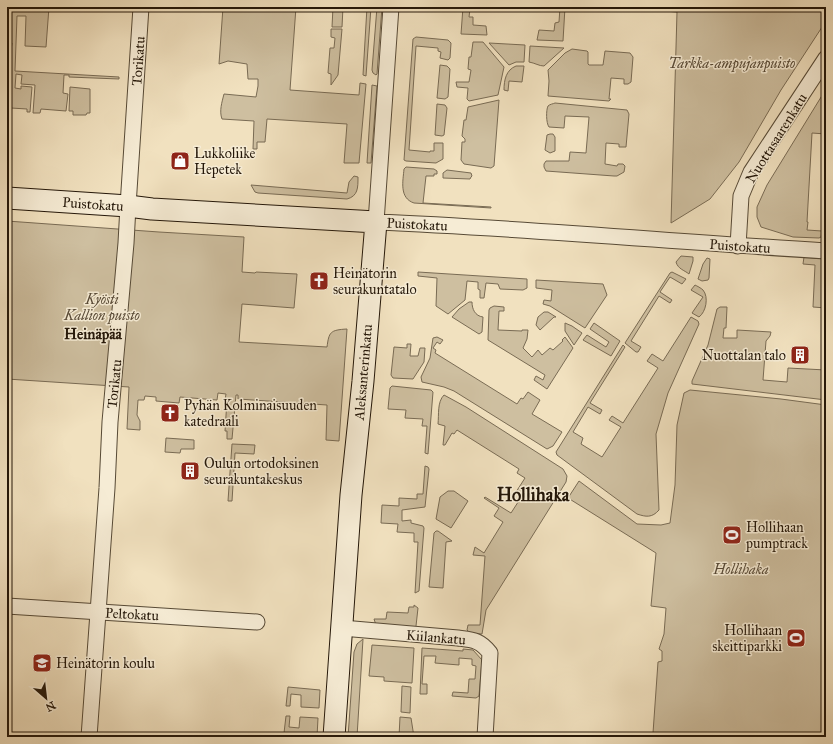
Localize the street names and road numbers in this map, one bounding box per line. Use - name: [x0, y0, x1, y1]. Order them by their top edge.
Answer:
- street label: Torikatu: [128, 35, 149, 86]
- street label: Nuottasaarenkatu: [742, 90, 811, 186]
- street label: Puistokatu: [62, 194, 125, 215]
- street label: Puistokatu: [386, 214, 449, 235]
- street label: Puistokatu: [709, 236, 772, 257]
- street label: Aleksanterinkatu: [351, 323, 376, 422]
- street label: Torikatu: [103, 358, 126, 410]
- street label: Peltokatu: [105, 605, 160, 624]
- street label: Kiilankatu: [405, 626, 467, 649]

